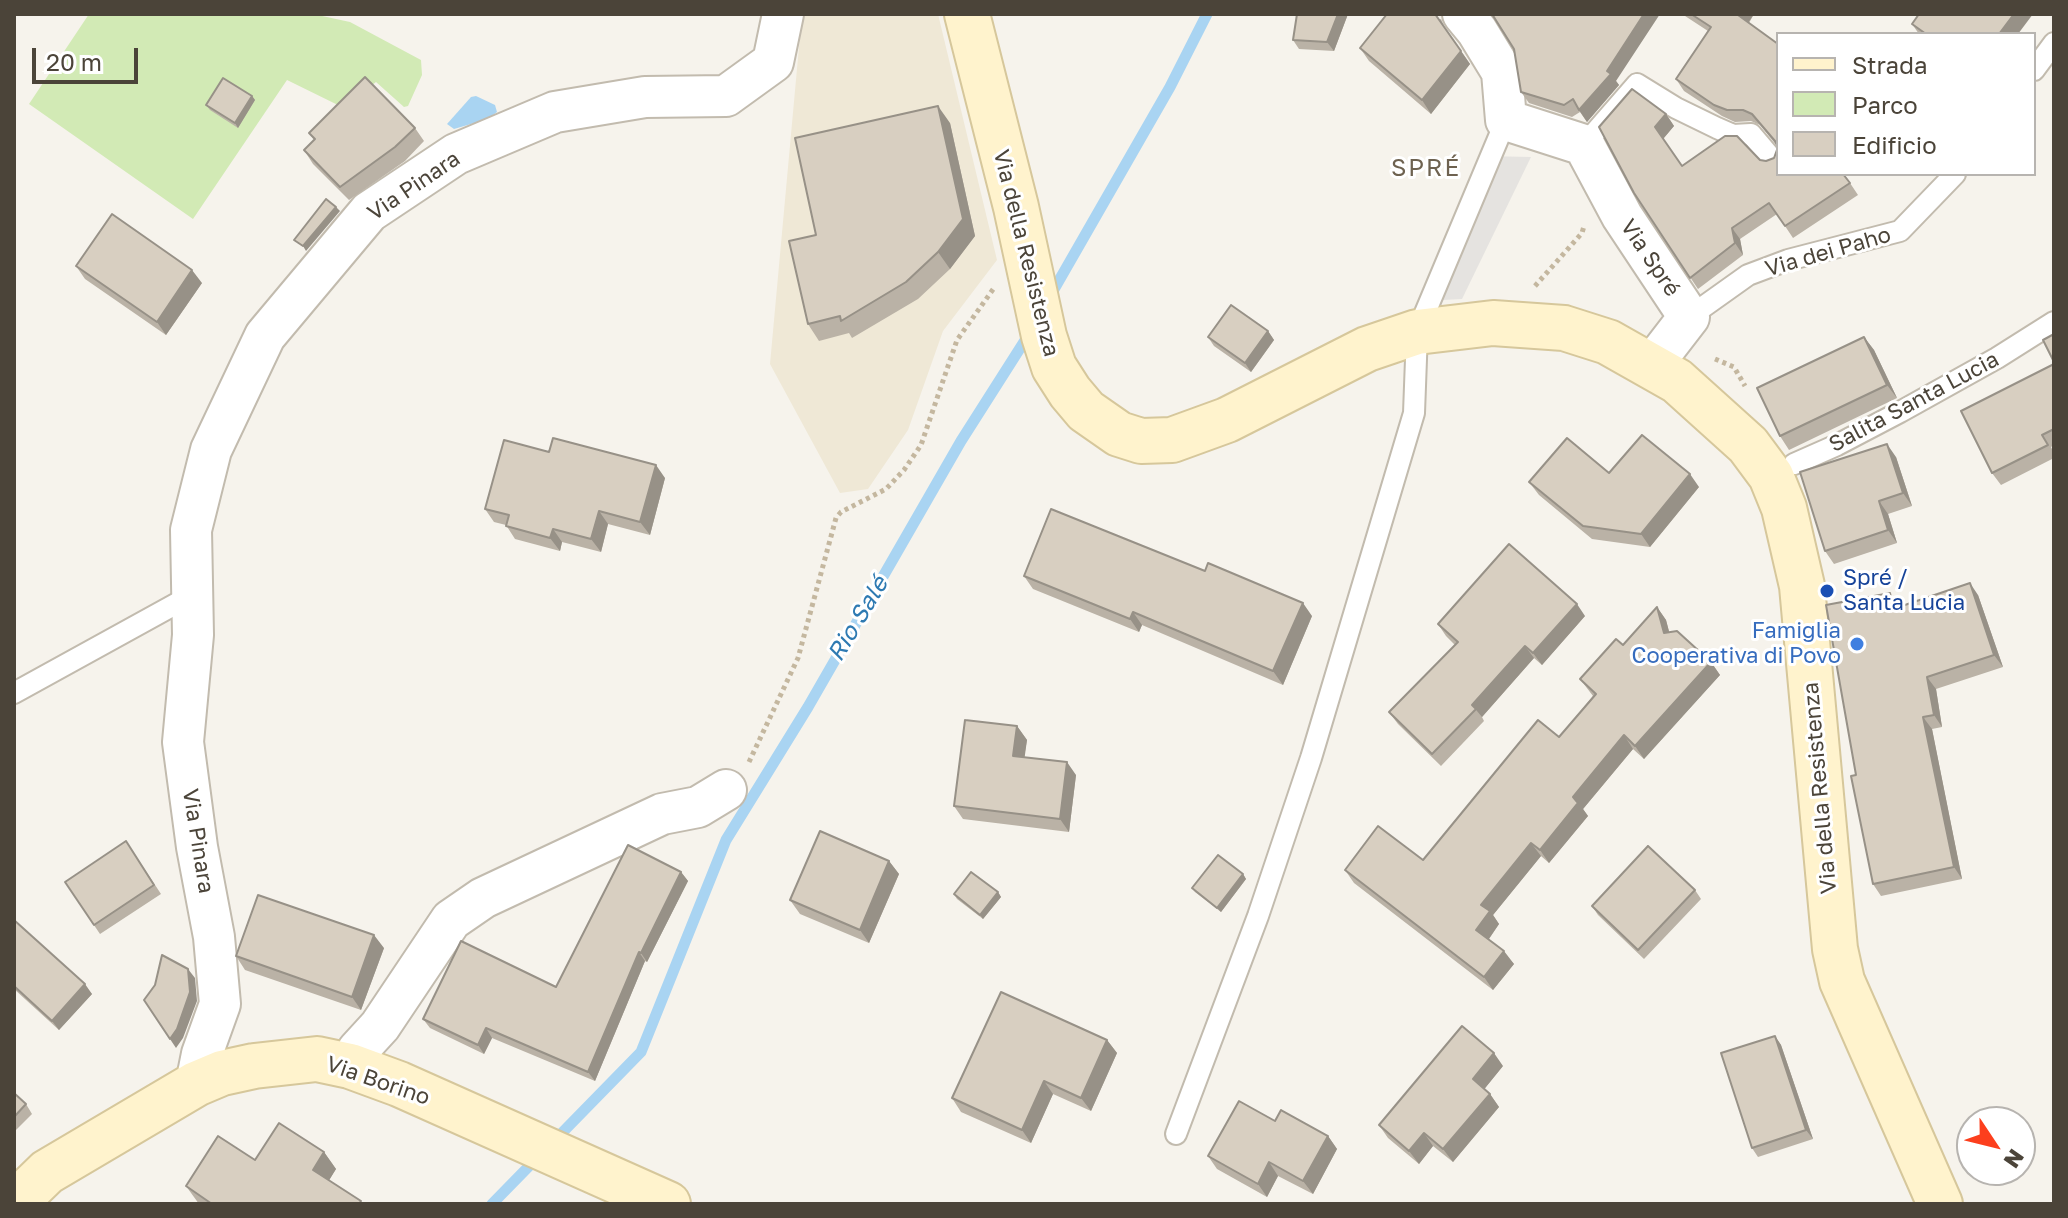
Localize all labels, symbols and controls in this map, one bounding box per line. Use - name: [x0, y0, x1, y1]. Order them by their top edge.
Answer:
- scale bar: [36, 32, 142, 82]
- legend: [1776, 32, 2036, 176]
- text: 20 m: [46, 47, 102, 76]
- text: Strada: [1852, 50, 1927, 79]
- text: Parco: [1852, 90, 1918, 119]
- text: Edificio: [1852, 130, 1937, 159]
- street label: Via Pinara: [363, 146, 465, 226]
- street label: Via della Resistenza: [988, 147, 1064, 359]
- district label: SPRÉ: [1391, 154, 1461, 182]
- street label: Via Spré: [1615, 214, 1685, 302]
- street label: Via dei Paho: [1762, 221, 1894, 283]
- street label: Salita Santa Lucia: [1825, 346, 2003, 458]
- place label: Spré / Santa Lucia: [1843, 565, 1965, 616]
- water label: Rio Salé: [822, 572, 894, 666]
- marker: Spré / Santa Lucia: [1818, 582, 1836, 600]
- place label: Famiglia Cooperativa di Povo: [1632, 618, 1841, 670]
- marker: Famiglia Cooperativa di Povo: [1848, 635, 1866, 653]
- street label: Via della Resistenza: [1798, 681, 1842, 895]
- street label: Via Pinara: [177, 787, 219, 895]
- street label: Via Borino: [323, 1051, 433, 1111]
- north arrow: [1956, 1106, 2036, 1186]
- text: N: [1999, 1144, 2030, 1173]

